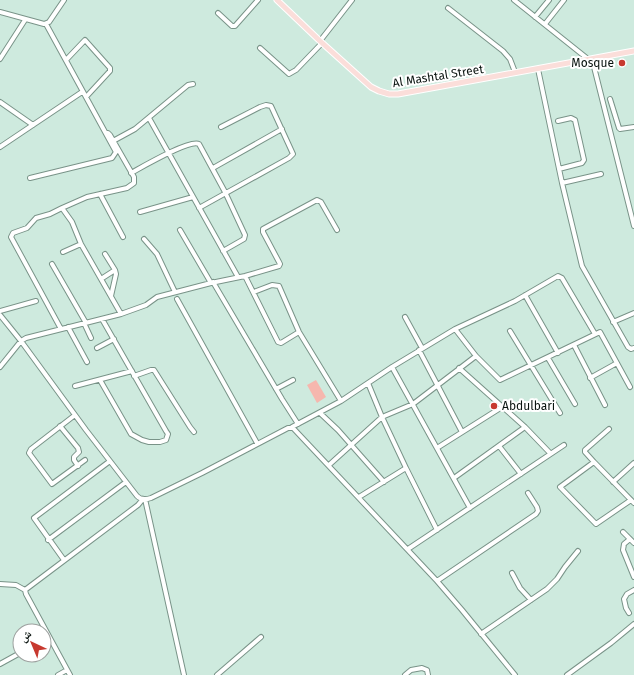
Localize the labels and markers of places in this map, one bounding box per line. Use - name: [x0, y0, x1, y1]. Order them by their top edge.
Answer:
- place label: Mosque: [571, 56, 614, 70]
- marker: Mosque: [617, 58, 627, 68]
- place label: Abdulbari: [502, 399, 555, 413]
- marker: Abdulbari: [489, 401, 499, 411]

